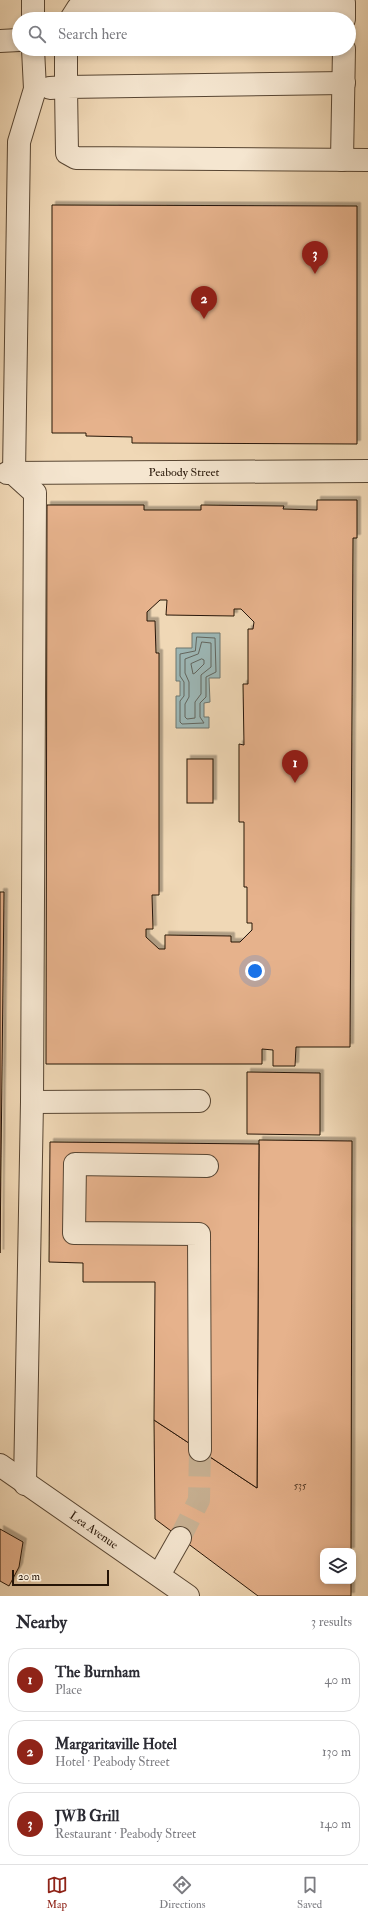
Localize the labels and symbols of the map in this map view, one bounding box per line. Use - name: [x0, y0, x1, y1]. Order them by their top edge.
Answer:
- pin: 3: [302, 241, 328, 274]
- pin: 2: [191, 286, 217, 319]
- street label: Peabody Street: [149, 465, 220, 480]
- pin: 1: [282, 750, 308, 783]
- your location: [245, 961, 265, 981]
- house number: 535: [294, 1480, 307, 1492]
- street label: Lea Avenue: [67, 1508, 121, 1553]
- scale bar: [12, 1568, 109, 1587]

